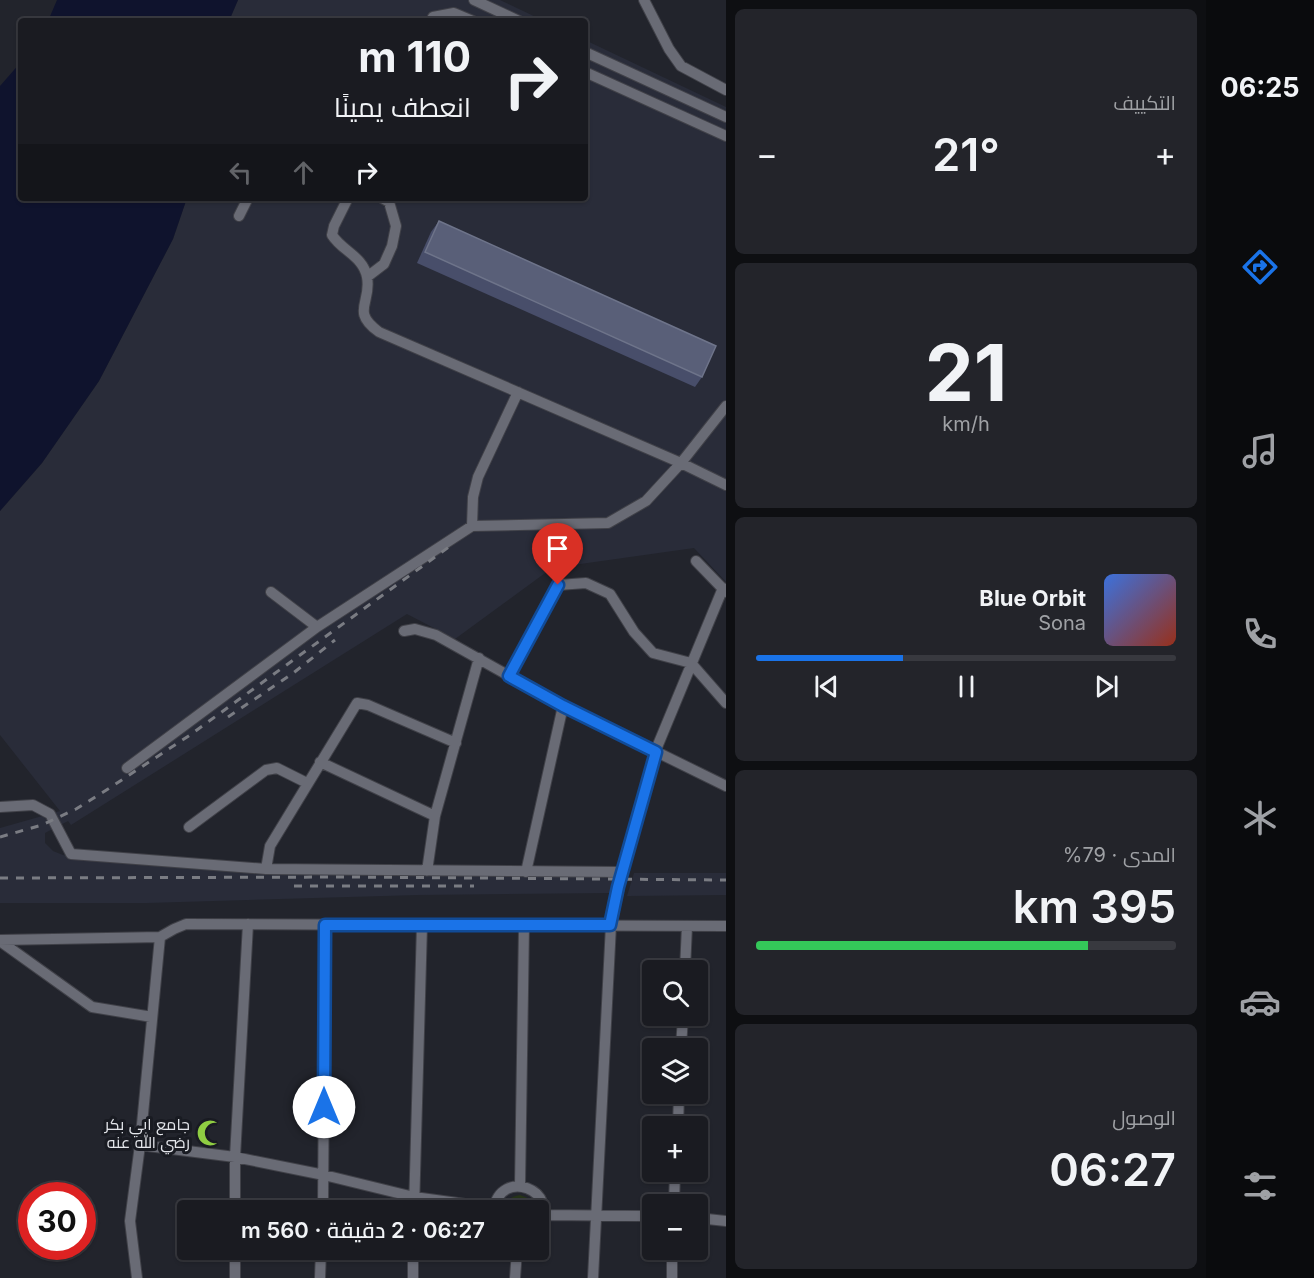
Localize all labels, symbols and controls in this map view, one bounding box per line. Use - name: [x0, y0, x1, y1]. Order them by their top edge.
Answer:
- text: 110 m: [358, 31, 471, 82]
- icon: right: [492, 42, 570, 120]
- text: 06:25: [1220, 71, 1300, 104]
- text: انعطف يمينًا: [334, 91, 471, 124]
- text: التكييف: [1113, 91, 1176, 115]
- text: 21°: [932, 127, 1000, 182]
- text: −: [756, 134, 778, 174]
- text: +: [1154, 134, 1176, 174]
- icon: left: [224, 156, 257, 189]
- icon: ahead: [287, 156, 320, 189]
- icon: right: [350, 156, 383, 189]
- icon: directions: [1239, 246, 1281, 288]
- text: 21: [925, 325, 1007, 420]
- text: km/h: [942, 412, 990, 436]
- icon: music: [1239, 430, 1281, 472]
- pin: [532, 523, 583, 585]
- icon: arrive: [541, 532, 574, 565]
- text: Blue Orbit: [979, 585, 1086, 611]
- text: Sona: [1038, 611, 1086, 635]
- icon: phone: [1239, 613, 1281, 655]
- icon: previous: [810, 670, 843, 703]
- icon: pause: [950, 670, 983, 703]
- icon: next: [1090, 670, 1123, 703]
- icon: climate: [1239, 797, 1281, 839]
- text: المدى · 79%: [1063, 843, 1176, 867]
- text: 395 km: [1013, 879, 1176, 934]
- map controls: [642, 960, 708, 1260]
- button: search: [642, 960, 708, 1026]
- icon: car: [1239, 981, 1281, 1023]
- button: layers: [642, 1038, 708, 1104]
- position arrow: [292, 1075, 356, 1139]
- text: الوصول: [1112, 1106, 1176, 1130]
- place label: جامع ابي بكر رضي الله عنه: [104, 1114, 190, 1155]
- button: +: [642, 1116, 708, 1182]
- mosque icon: جامع ابي بكر رضي الله عنه: [195, 1118, 225, 1148]
- text: 06:27: [1049, 1142, 1176, 1197]
- icon: filters: [1239, 1165, 1281, 1207]
- speed limit sign: 30: [18, 1182, 96, 1260]
- button: −: [642, 1194, 708, 1260]
- text: 06:27 · 2 دقيقة · 560 m: [241, 1217, 485, 1243]

